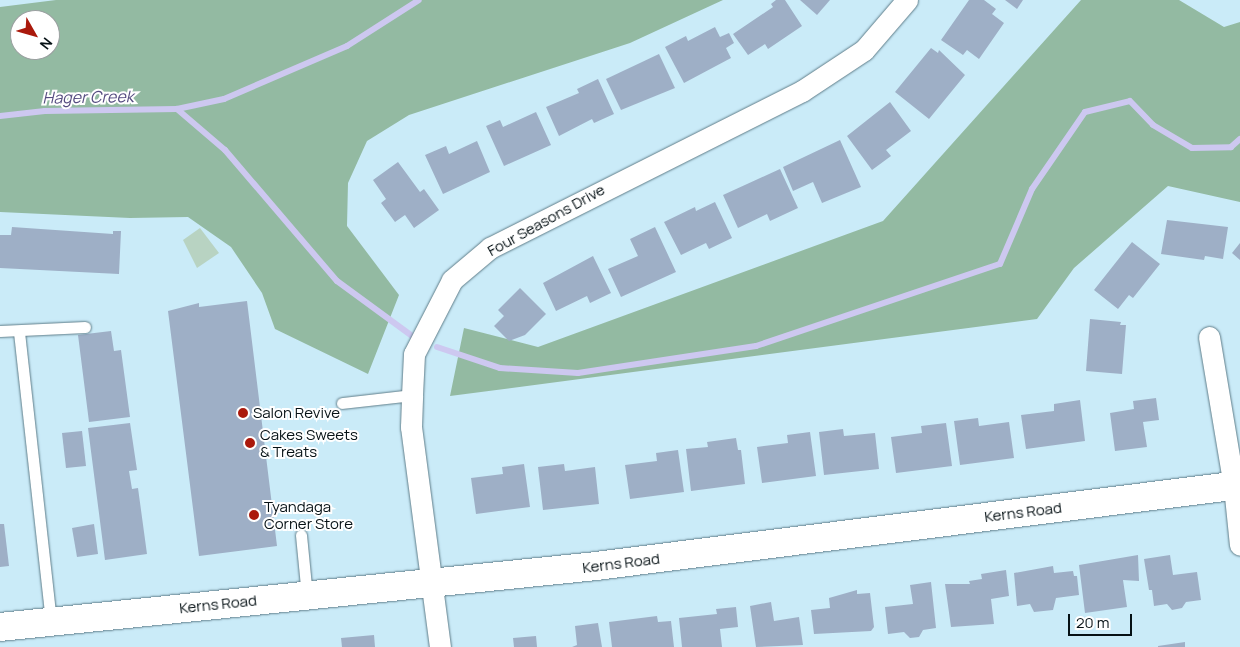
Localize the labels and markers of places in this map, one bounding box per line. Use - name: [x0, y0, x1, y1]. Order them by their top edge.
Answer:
- place label: Salon Revive: [253, 404, 340, 422]
- marker: Salon Revive: [237, 407, 249, 419]
- place label: Cakes Sweets & Treats: [260, 425, 358, 460]
- marker: Cakes Sweets & Treats: [244, 437, 256, 449]
- place label: Tyandaga Corner Store: [264, 497, 353, 532]
- marker: Tyandaga Corner Store: [248, 509, 260, 521]

